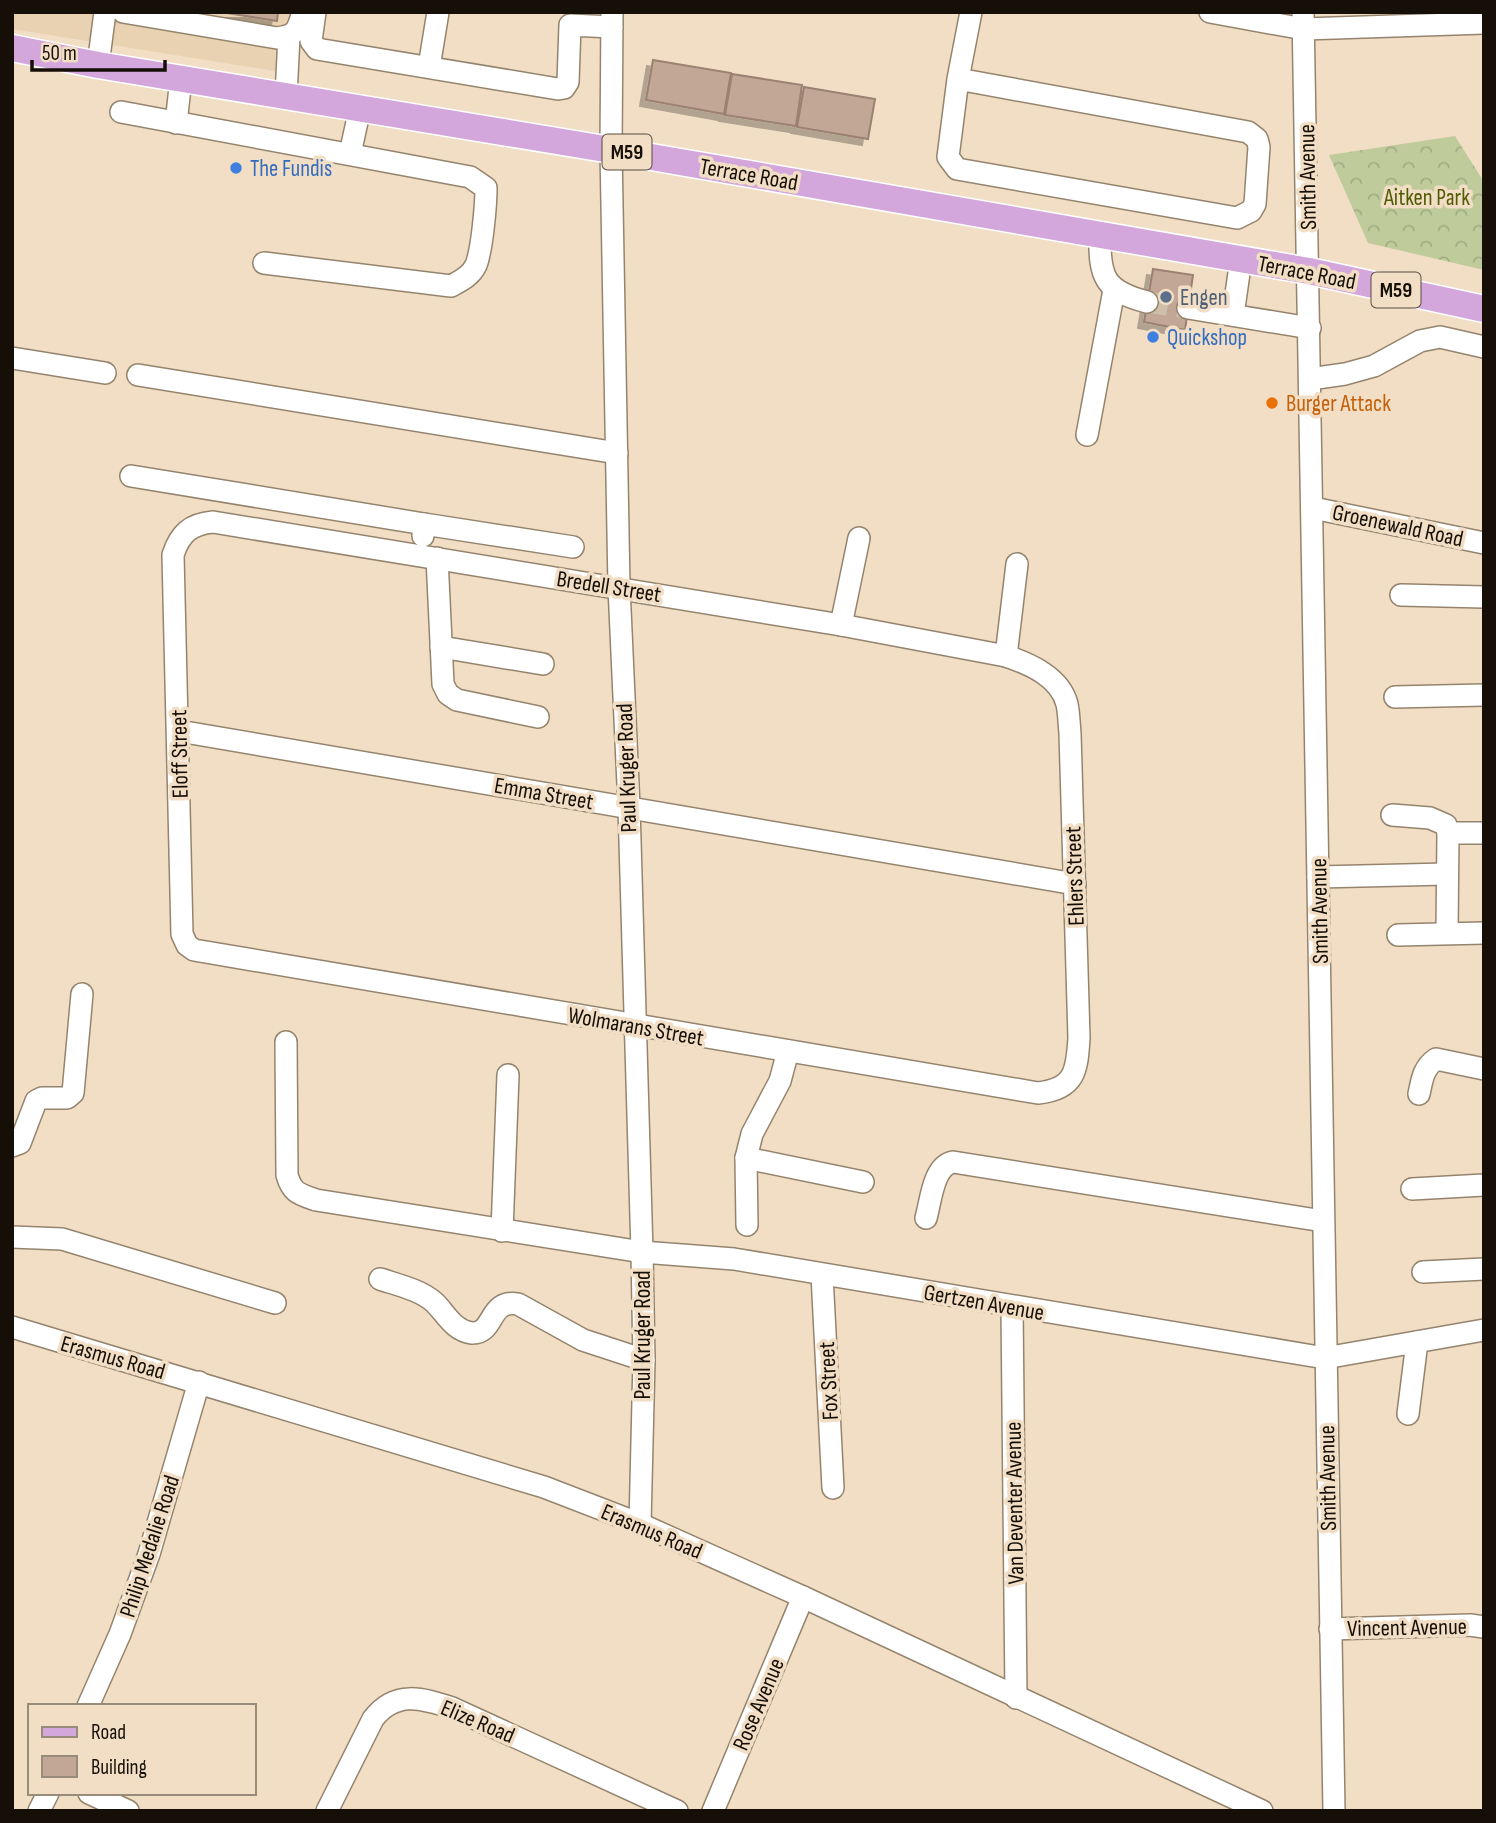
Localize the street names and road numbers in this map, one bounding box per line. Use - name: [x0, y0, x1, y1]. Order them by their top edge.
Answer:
- street label: Smith Avenue: [1293, 124, 1323, 230]
- road number: M59: [602, 134, 652, 170]
- street label: Terrace Road: [698, 153, 800, 197]
- street label: Terrace Road: [1256, 250, 1358, 296]
- road number: M59: [1372, 272, 1420, 308]
- street label: Groenewald Road: [1330, 498, 1466, 553]
- street label: Bredell Street: [555, 565, 663, 609]
- street label: Paul Kruger Road: [611, 703, 643, 833]
- street label: Eloff Street: [165, 709, 195, 799]
- street label: Emma Street: [492, 772, 596, 816]
- street label: Ehlers Street: [1059, 826, 1091, 926]
- street label: Smith Avenue: [1305, 858, 1335, 964]
- street label: Wolmarans Street: [566, 1001, 706, 1053]
- street label: Paul Kruger Road: [629, 1270, 657, 1400]
- street label: Gertzen Avenue: [921, 1279, 1046, 1327]
- street label: Erasmus Road: [57, 1330, 168, 1386]
- street label: Fox Street: [813, 1341, 845, 1421]
- street label: Van Deventer Avenue: [1000, 1421, 1030, 1585]
- street label: Smith Avenue: [1313, 1425, 1343, 1531]
- street label: Philip Medalie Road: [114, 1472, 186, 1621]
- street label: Erasmus Road: [597, 1498, 707, 1566]
- street label: Vincent Avenue: [1347, 1613, 1467, 1643]
- street label: Rose Avenue: [727, 1654, 791, 1755]
- street label: Elize Road: [436, 1694, 519, 1750]

